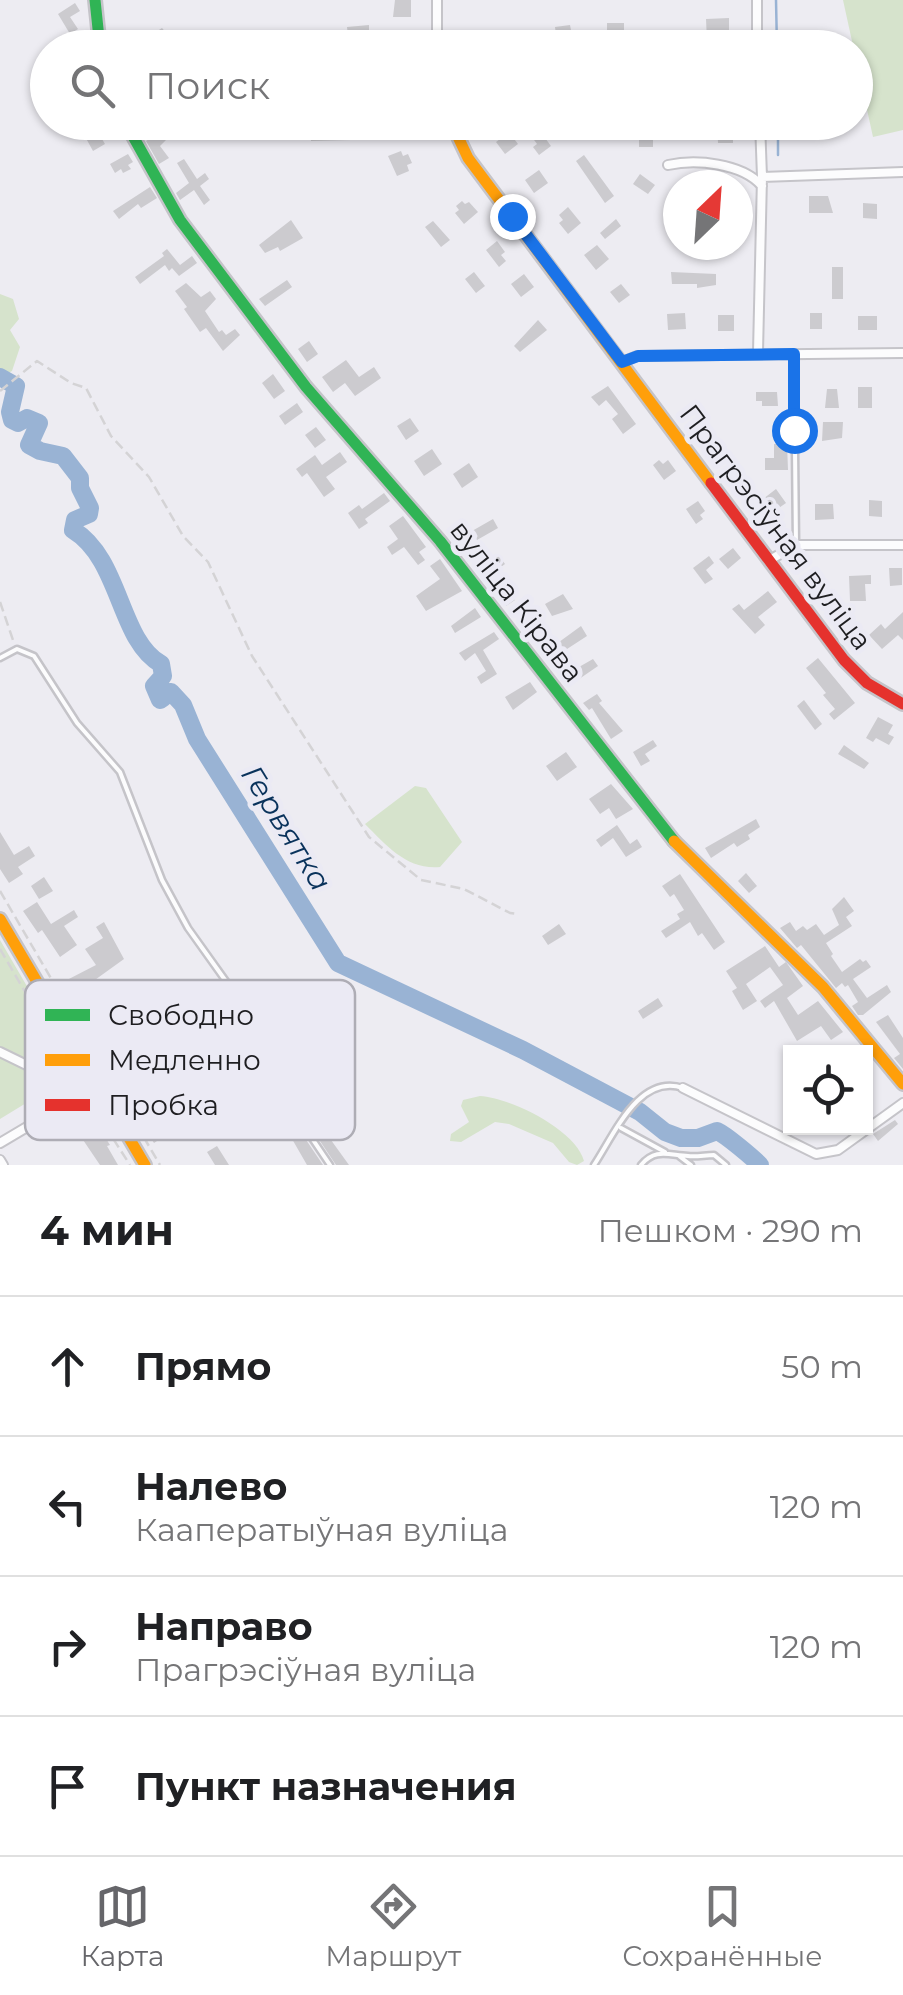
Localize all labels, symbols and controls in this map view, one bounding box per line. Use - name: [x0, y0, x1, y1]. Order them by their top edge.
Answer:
- search box: [30, 30, 873, 140]
- icon: search: [65, 58, 120, 113]
- text: Поиск: [145, 62, 270, 109]
- north arrow: [663, 170, 753, 260]
- route end: [490, 194, 536, 240]
- street label: Прагрэсіўная вуліца: [673, 398, 879, 656]
- route start: [772, 408, 818, 454]
- street label: вуліца Кірава: [443, 513, 591, 689]
- water label: Гервятка: [233, 758, 340, 897]
- legend: [25, 980, 355, 1140]
- text: Свободно: [108, 998, 254, 1032]
- text: Медленно: [108, 1043, 261, 1077]
- map controls: [783, 1045, 873, 1135]
- button: locate: [783, 1045, 873, 1135]
- text: Пробка: [108, 1088, 219, 1122]
- text: 4 мин: [40, 1204, 174, 1256]
- text: Пешком · 290 m: [597, 1211, 863, 1250]
- icon: ahead: [40, 1339, 95, 1394]
- text: Прямо: [135, 1343, 271, 1390]
- text: 50 m: [781, 1347, 863, 1386]
- text: Налево: [135, 1463, 287, 1510]
- icon: left: [40, 1479, 95, 1534]
- text: 120 m: [770, 1487, 863, 1526]
- text: Кааператыўная вуліца: [135, 1510, 508, 1549]
- text: Направо: [135, 1603, 313, 1650]
- icon: right: [40, 1619, 95, 1674]
- text: 120 m: [770, 1627, 863, 1666]
- text: Прагрэсіўная вуліца: [135, 1650, 476, 1689]
- icon: arrive: [40, 1759, 95, 1814]
- text: Пункт назначения: [135, 1763, 517, 1810]
- tab: Карта: [80, 1879, 164, 1973]
- tab: Маршрут: [325, 1879, 461, 1973]
- tab: Сохранённые: [622, 1879, 823, 1973]

